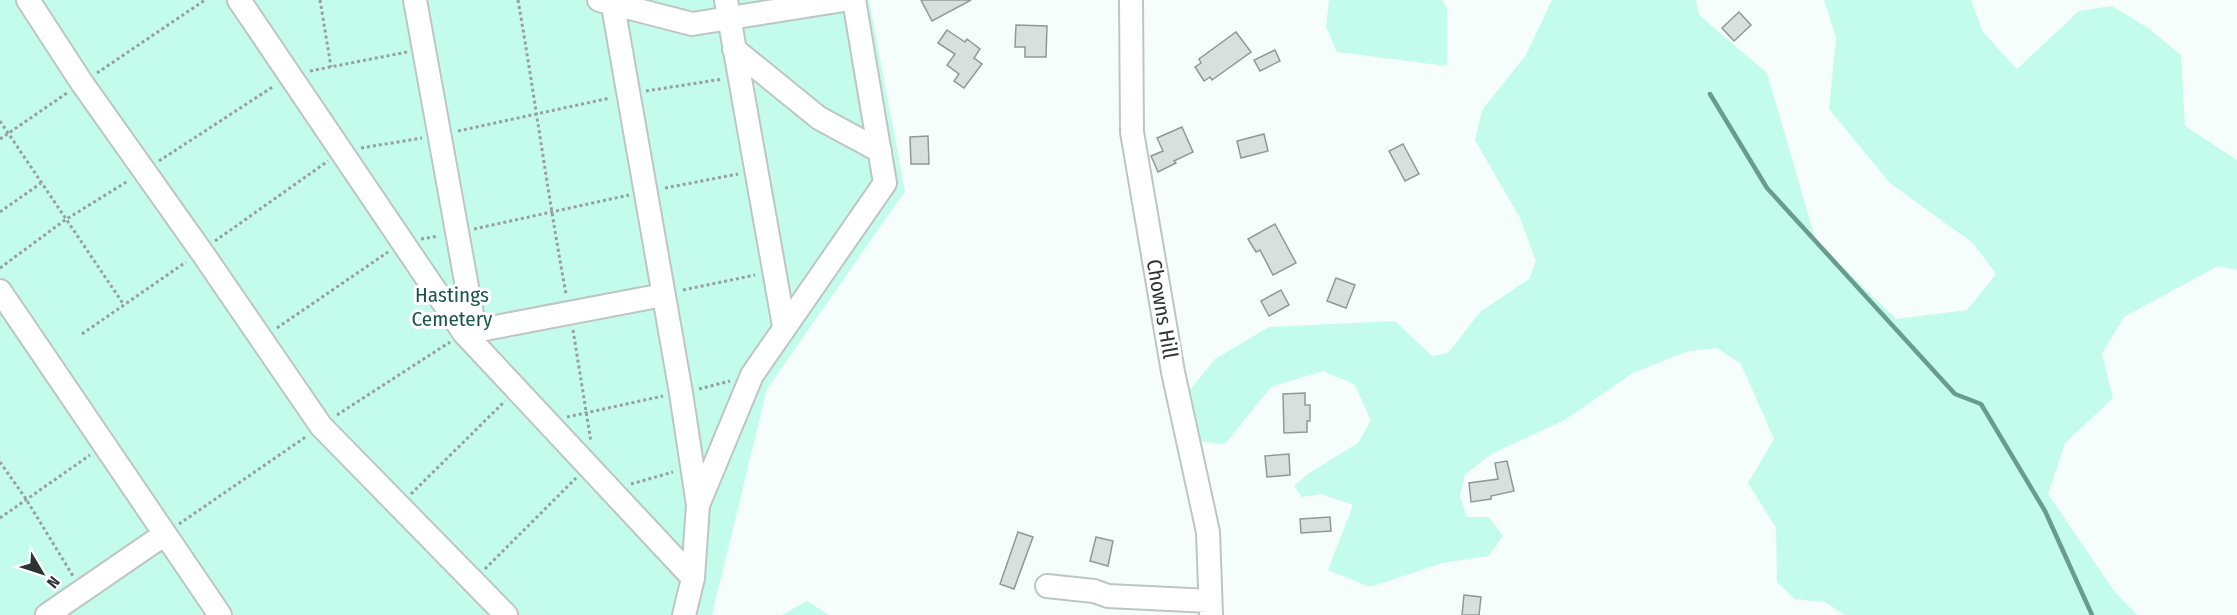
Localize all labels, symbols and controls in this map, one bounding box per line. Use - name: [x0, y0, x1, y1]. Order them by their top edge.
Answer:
- street label: Chowns Hill: [1140, 257, 1184, 361]
- park label: Hastings Cemetery: [412, 282, 493, 332]
- north arrow: [12, 543, 72, 603]
- text: N: [43, 572, 64, 592]

